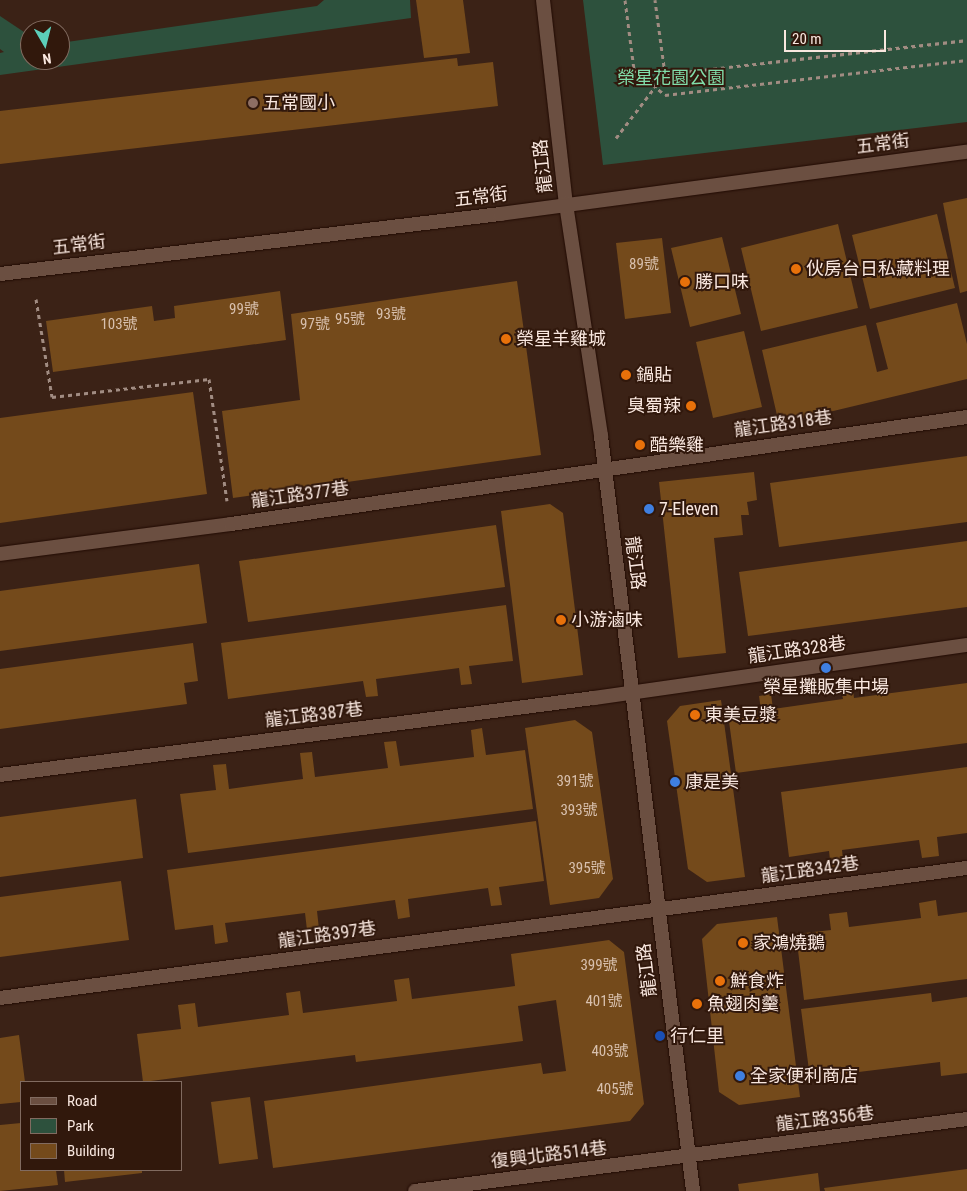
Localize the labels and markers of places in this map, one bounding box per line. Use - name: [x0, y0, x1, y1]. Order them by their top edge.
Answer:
- place label: 五常國小: [263, 92, 335, 114]
- marker: 五常國小: [247, 97, 259, 109]
- place label: 伙房台日私藏料理: [806, 258, 950, 280]
- marker: 伙房台日私藏料理: [790, 263, 802, 275]
- place label: 勝口味: [695, 271, 749, 293]
- marker: 勝口味: [679, 276, 691, 288]
- place label: 榮星羊雞城: [516, 328, 606, 350]
- marker: 榮星羊雞城: [500, 333, 512, 345]
- place label: 鍋貼: [636, 364, 672, 386]
- marker: 鍋貼: [620, 369, 632, 381]
- place label: 臭蜀辣: [627, 395, 681, 417]
- marker: 臭蜀辣: [685, 400, 697, 412]
- place label: 酷樂雞: [650, 434, 704, 456]
- marker: 酷樂雞: [634, 439, 646, 451]
- place label: 7-Eleven: [659, 498, 718, 520]
- marker: 7-Eleven: [643, 503, 655, 515]
- place label: 小游滷味: [571, 609, 643, 631]
- marker: 小游滷味: [555, 614, 567, 626]
- marker: 榮星攤販集中場: [820, 662, 832, 674]
- place label: 榮星攤販集中場: [763, 676, 889, 698]
- place label: 東美豆漿: [705, 704, 777, 726]
- marker: 東美豆漿: [689, 709, 701, 721]
- place label: 康是美: [685, 771, 739, 793]
- marker: 康是美: [669, 776, 681, 788]
- place label: 家鴻燒鵝: [753, 932, 825, 954]
- marker: 家鴻燒鵝: [737, 937, 749, 949]
- place label: 鮮食炸: [730, 970, 784, 992]
- marker: 鮮食炸: [714, 975, 726, 987]
- place label: 魚翅肉羹: [707, 993, 779, 1015]
- marker: 魚翅肉羹: [691, 998, 703, 1010]
- place label: 行仁里: [670, 1025, 724, 1047]
- marker: 行仁里: [654, 1030, 666, 1042]
- place label: 全家便利商店: [750, 1065, 858, 1087]
- marker: 全家便利商店: [734, 1070, 746, 1082]

